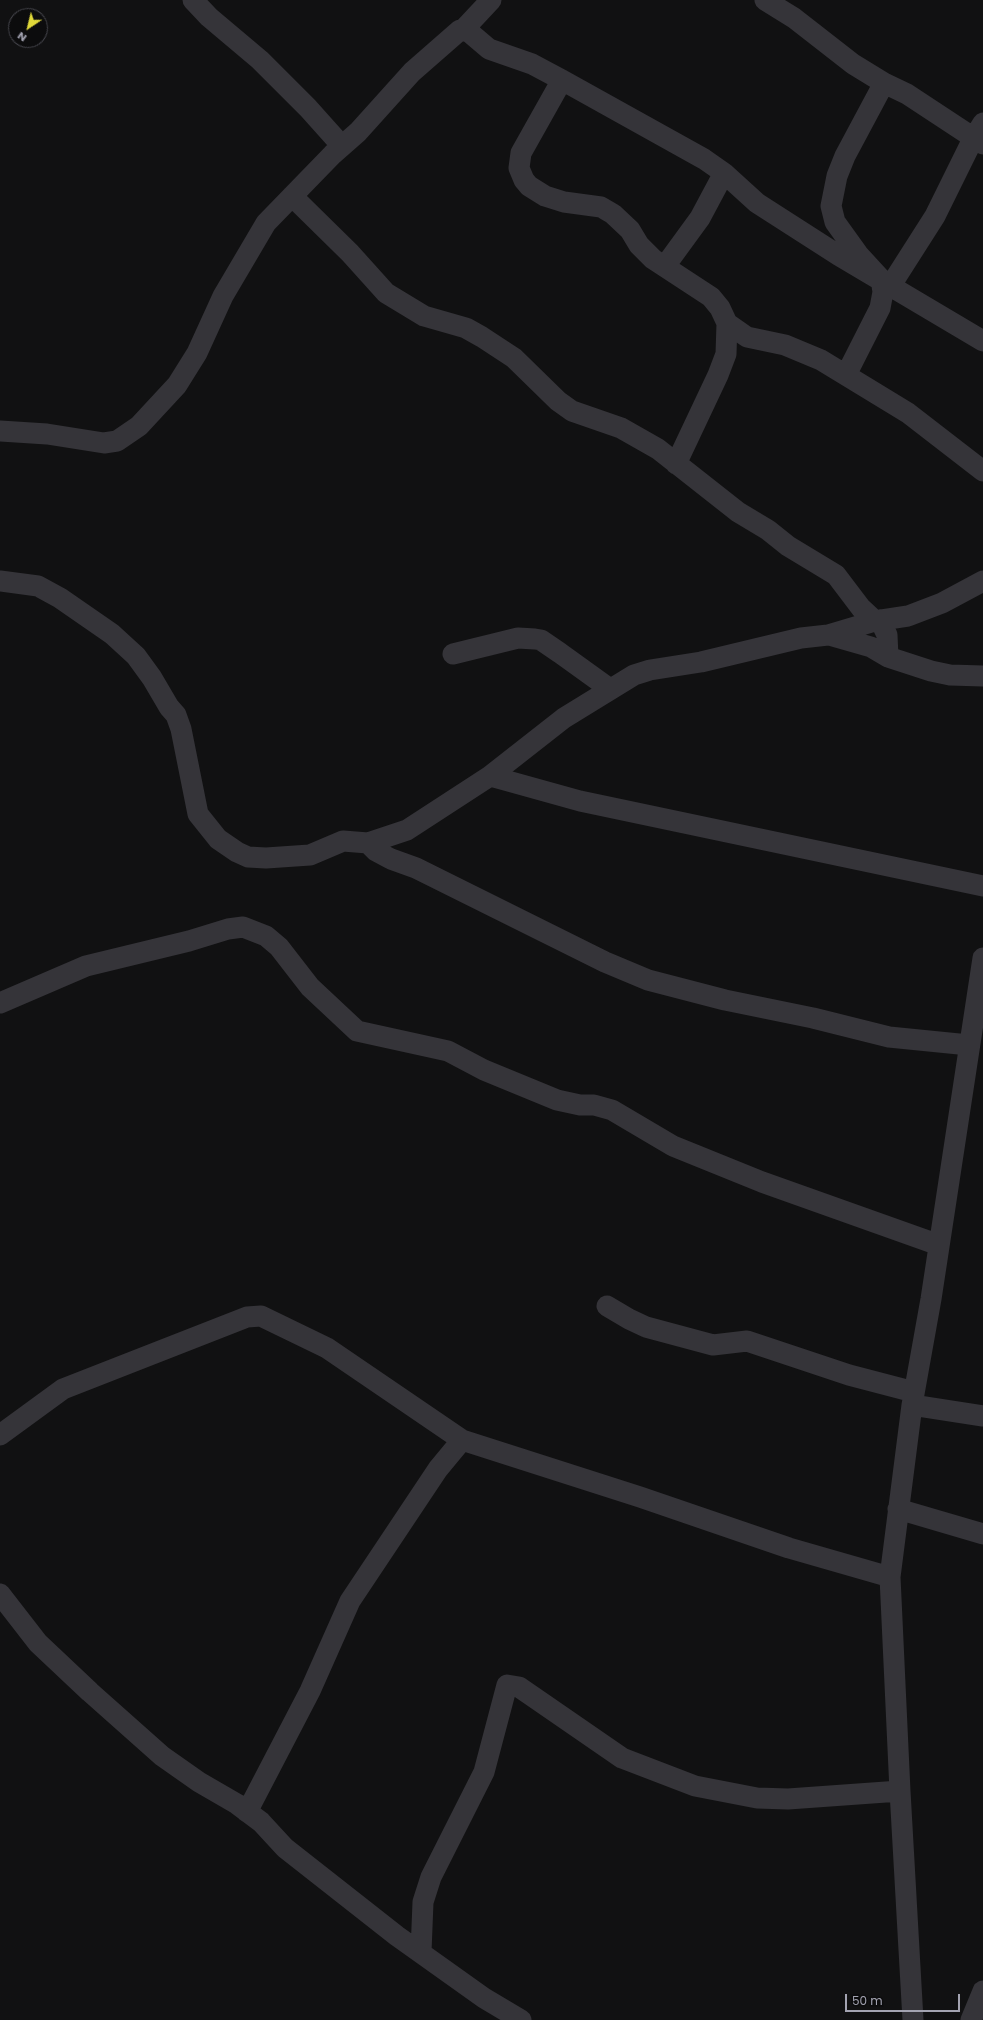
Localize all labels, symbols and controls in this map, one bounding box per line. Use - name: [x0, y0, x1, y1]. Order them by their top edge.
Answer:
- north arrow: [8, 8, 48, 48]
- text: N: [14, 28, 30, 46]
- scale bar: [847, 1986, 962, 2012]
- text: 50 m: [852, 1992, 883, 2009]

